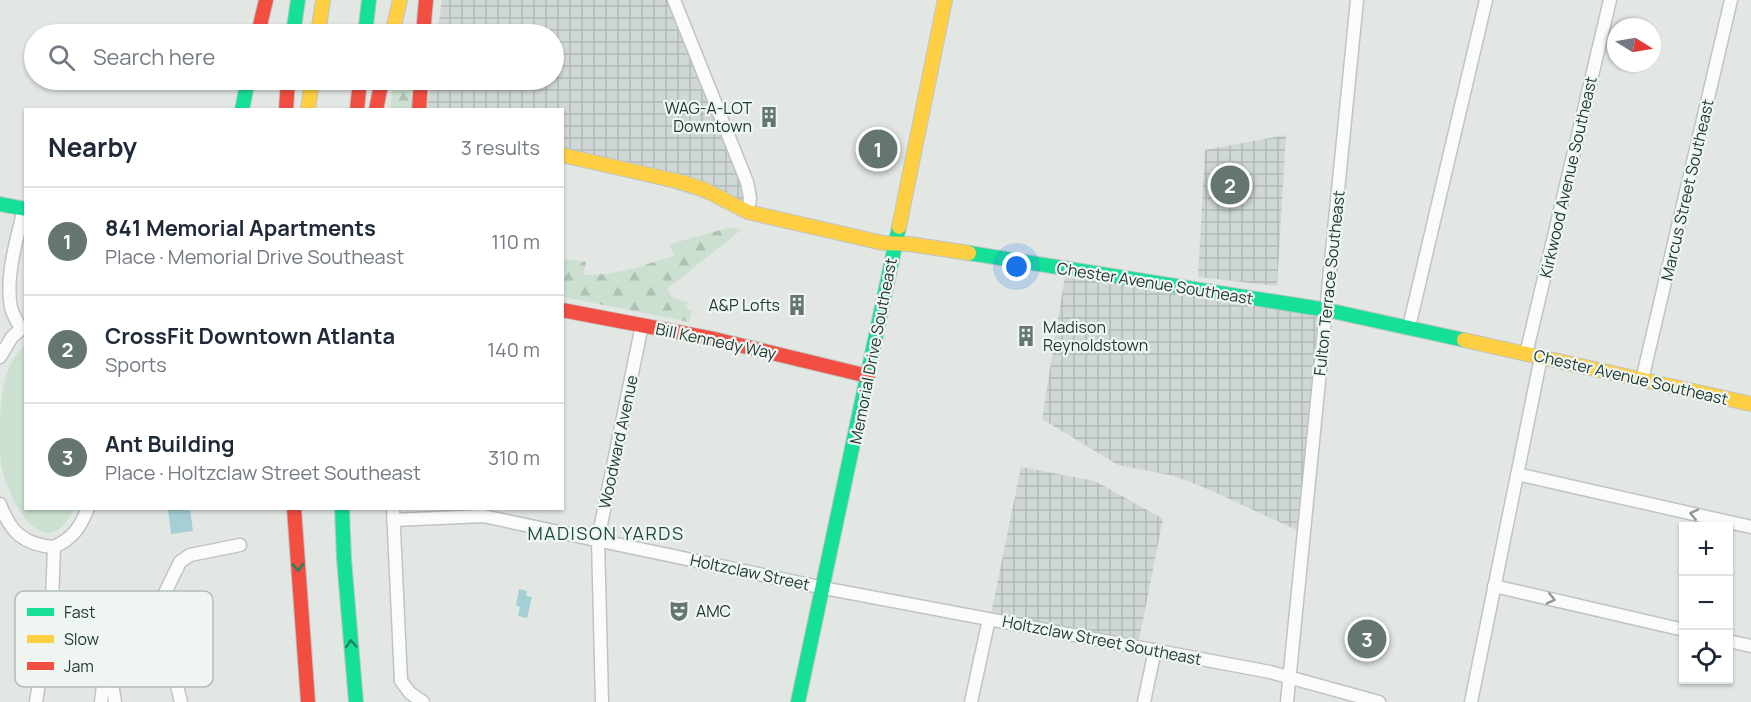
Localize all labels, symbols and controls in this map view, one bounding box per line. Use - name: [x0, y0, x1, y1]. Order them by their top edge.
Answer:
- north arrow: [1607, 18, 1661, 72]
- search box: [24, 24, 564, 90]
- icon: search: [45, 41, 78, 74]
- text: Search here: [93, 42, 215, 72]
- street label: Kirkwood Avenue Southeast: [1534, 74, 1602, 280]
- place label: WAG-A-LOT Downtown: [665, 97, 752, 137]
- street label: Marcus Street Southeast: [1655, 97, 1719, 283]
- building icon: WAG-A-LOT Downtown: [757, 105, 781, 129]
- pin: 1: [858, 126, 898, 172]
- text: Nearby: [48, 129, 137, 165]
- text: 3 results: [461, 134, 540, 161]
- pin: 2: [1210, 162, 1250, 207]
- street label: Fulton Terrace Southeast: [1308, 189, 1350, 377]
- text: 841 Memorial Apartments: [105, 213, 376, 243]
- text: 1: [63, 228, 72, 255]
- text: 110 m: [491, 228, 540, 255]
- text: Place · Memorial Drive Southeast: [105, 243, 404, 270]
- your location: [1002, 252, 1031, 281]
- street label: Memorial Drive Southeast: [844, 256, 902, 446]
- street label: Chester Avenue Southeast: [1055, 257, 1255, 309]
- building icon: A&P Lofts: [785, 293, 809, 317]
- place label: A&P Lofts: [708, 294, 780, 316]
- place label: Madison Reynoldstown: [1043, 316, 1148, 356]
- street label: Bill Kennedy Way: [654, 317, 779, 365]
- text: CrossFit Downtown Atlanta: [105, 321, 395, 351]
- building icon: Madison Reynoldstown: [1014, 324, 1038, 348]
- text: 2: [62, 336, 73, 363]
- text: 140 m: [487, 336, 540, 363]
- street label: Chester Avenue Southeast: [1532, 344, 1730, 410]
- text: Sports: [105, 351, 167, 378]
- street label: Woodward Avenue: [593, 373, 643, 511]
- text: Ant Building: [105, 429, 234, 459]
- text: 3: [62, 444, 73, 471]
- text: 310 m: [488, 444, 540, 471]
- text: Place · Holtzclaw Street Southeast: [105, 459, 421, 486]
- one-way arrow: [1689, 508, 1699, 521]
- district label: MADISON YARDS: [527, 521, 685, 545]
- map controls: [1679, 522, 1733, 684]
- button: +: [1679, 522, 1733, 576]
- street label: Holtzclaw Street: [688, 549, 812, 595]
- one-way arrow: [291, 562, 304, 571]
- button: −: [1679, 576, 1733, 630]
- legend: [15, 591, 213, 687]
- one-way arrow: [1546, 592, 1556, 605]
- theatre icon: AMC: [667, 599, 691, 623]
- place label: AMC: [696, 600, 731, 622]
- text: Fast: [64, 601, 95, 623]
- street label: Holtzclaw Street Southeast: [1000, 610, 1204, 670]
- pin: 3: [1348, 616, 1386, 662]
- text: Slow: [64, 628, 99, 650]
- button: locate: [1679, 630, 1733, 684]
- one-way arrow: [345, 639, 358, 648]
- text: Jam: [64, 655, 94, 677]

